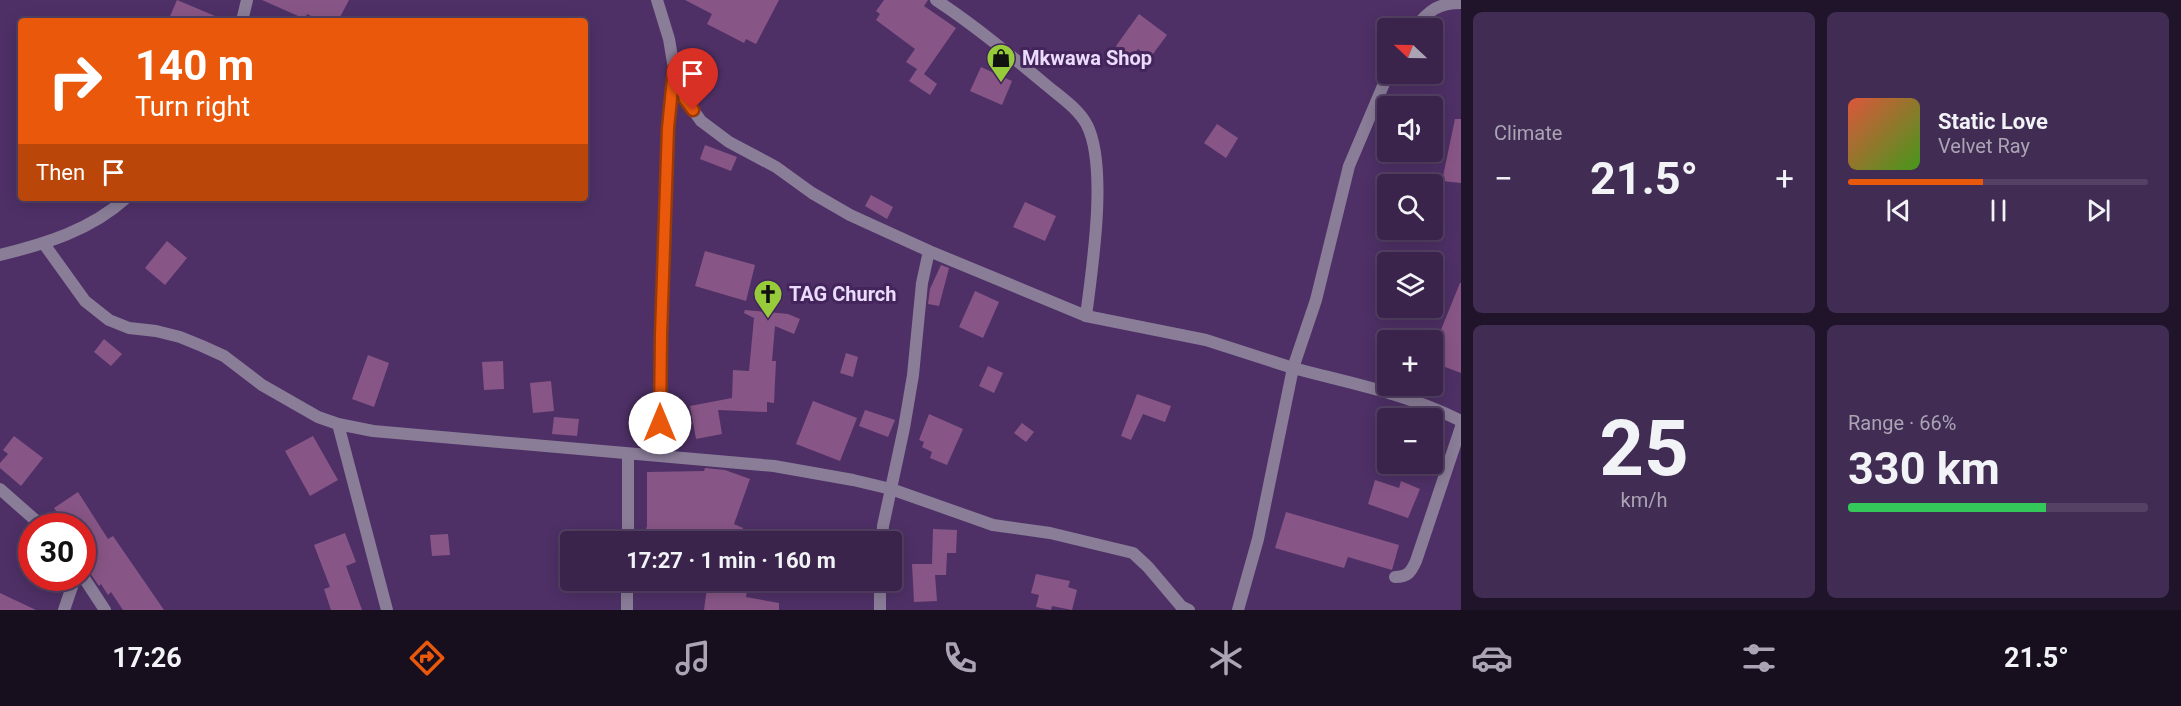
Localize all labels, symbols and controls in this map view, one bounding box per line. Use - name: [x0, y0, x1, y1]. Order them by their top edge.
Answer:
- north arrow: [1377, 18, 1443, 84]
- map controls: [1377, 18, 1443, 474]
- text: 140 m: [135, 41, 254, 90]
- icon: right: [36, 42, 114, 120]
- shop icon: Mkwawa Shop: [985, 42, 1017, 84]
- place label: Mkwawa Shop: [1022, 46, 1152, 70]
- pin: [667, 48, 718, 110]
- icon: arrive: [676, 57, 709, 90]
- text: Turn right: [135, 91, 250, 123]
- button: sound: [1377, 96, 1443, 162]
- text: Static Love: [1938, 109, 2048, 134]
- text: Climate: [1494, 121, 1562, 145]
- text: Velvet Ray: [1938, 134, 2030, 158]
- text: 21.5°: [1590, 152, 1698, 205]
- icon: arrive: [97, 156, 130, 189]
- text: −: [1494, 159, 1513, 198]
- text: +: [1775, 159, 1794, 198]
- text: Then: [36, 160, 85, 185]
- button: search: [1377, 174, 1443, 240]
- icon: previous: [1882, 194, 1915, 227]
- icon: pause: [1982, 194, 2015, 227]
- icon: next: [2082, 194, 2115, 227]
- button: layers: [1377, 252, 1443, 318]
- church icon: TAG Church: [752, 278, 784, 320]
- place label: TAG Church: [789, 282, 896, 306]
- button: +: [1377, 330, 1443, 396]
- position arrow: [628, 391, 692, 455]
- text: 25: [1599, 403, 1689, 494]
- button: −: [1377, 408, 1443, 474]
- text: Range · 66%: [1848, 411, 1956, 435]
- text: 330 km: [1848, 442, 2000, 495]
- text: km/h: [1621, 488, 1667, 512]
- speed limit sign: 30: [18, 513, 96, 591]
- text: 17:27 · 1 min · 160 m: [626, 548, 836, 573]
- icon: directions: [406, 637, 448, 679]
- icon: music: [672, 637, 714, 679]
- icon: phone: [939, 637, 981, 679]
- icon: climate: [1205, 637, 1247, 679]
- icon: car: [1471, 637, 1513, 679]
- icon: filters: [1738, 637, 1780, 679]
- text: 17:26: [112, 642, 182, 674]
- text: 21.5°: [2004, 642, 2069, 674]

